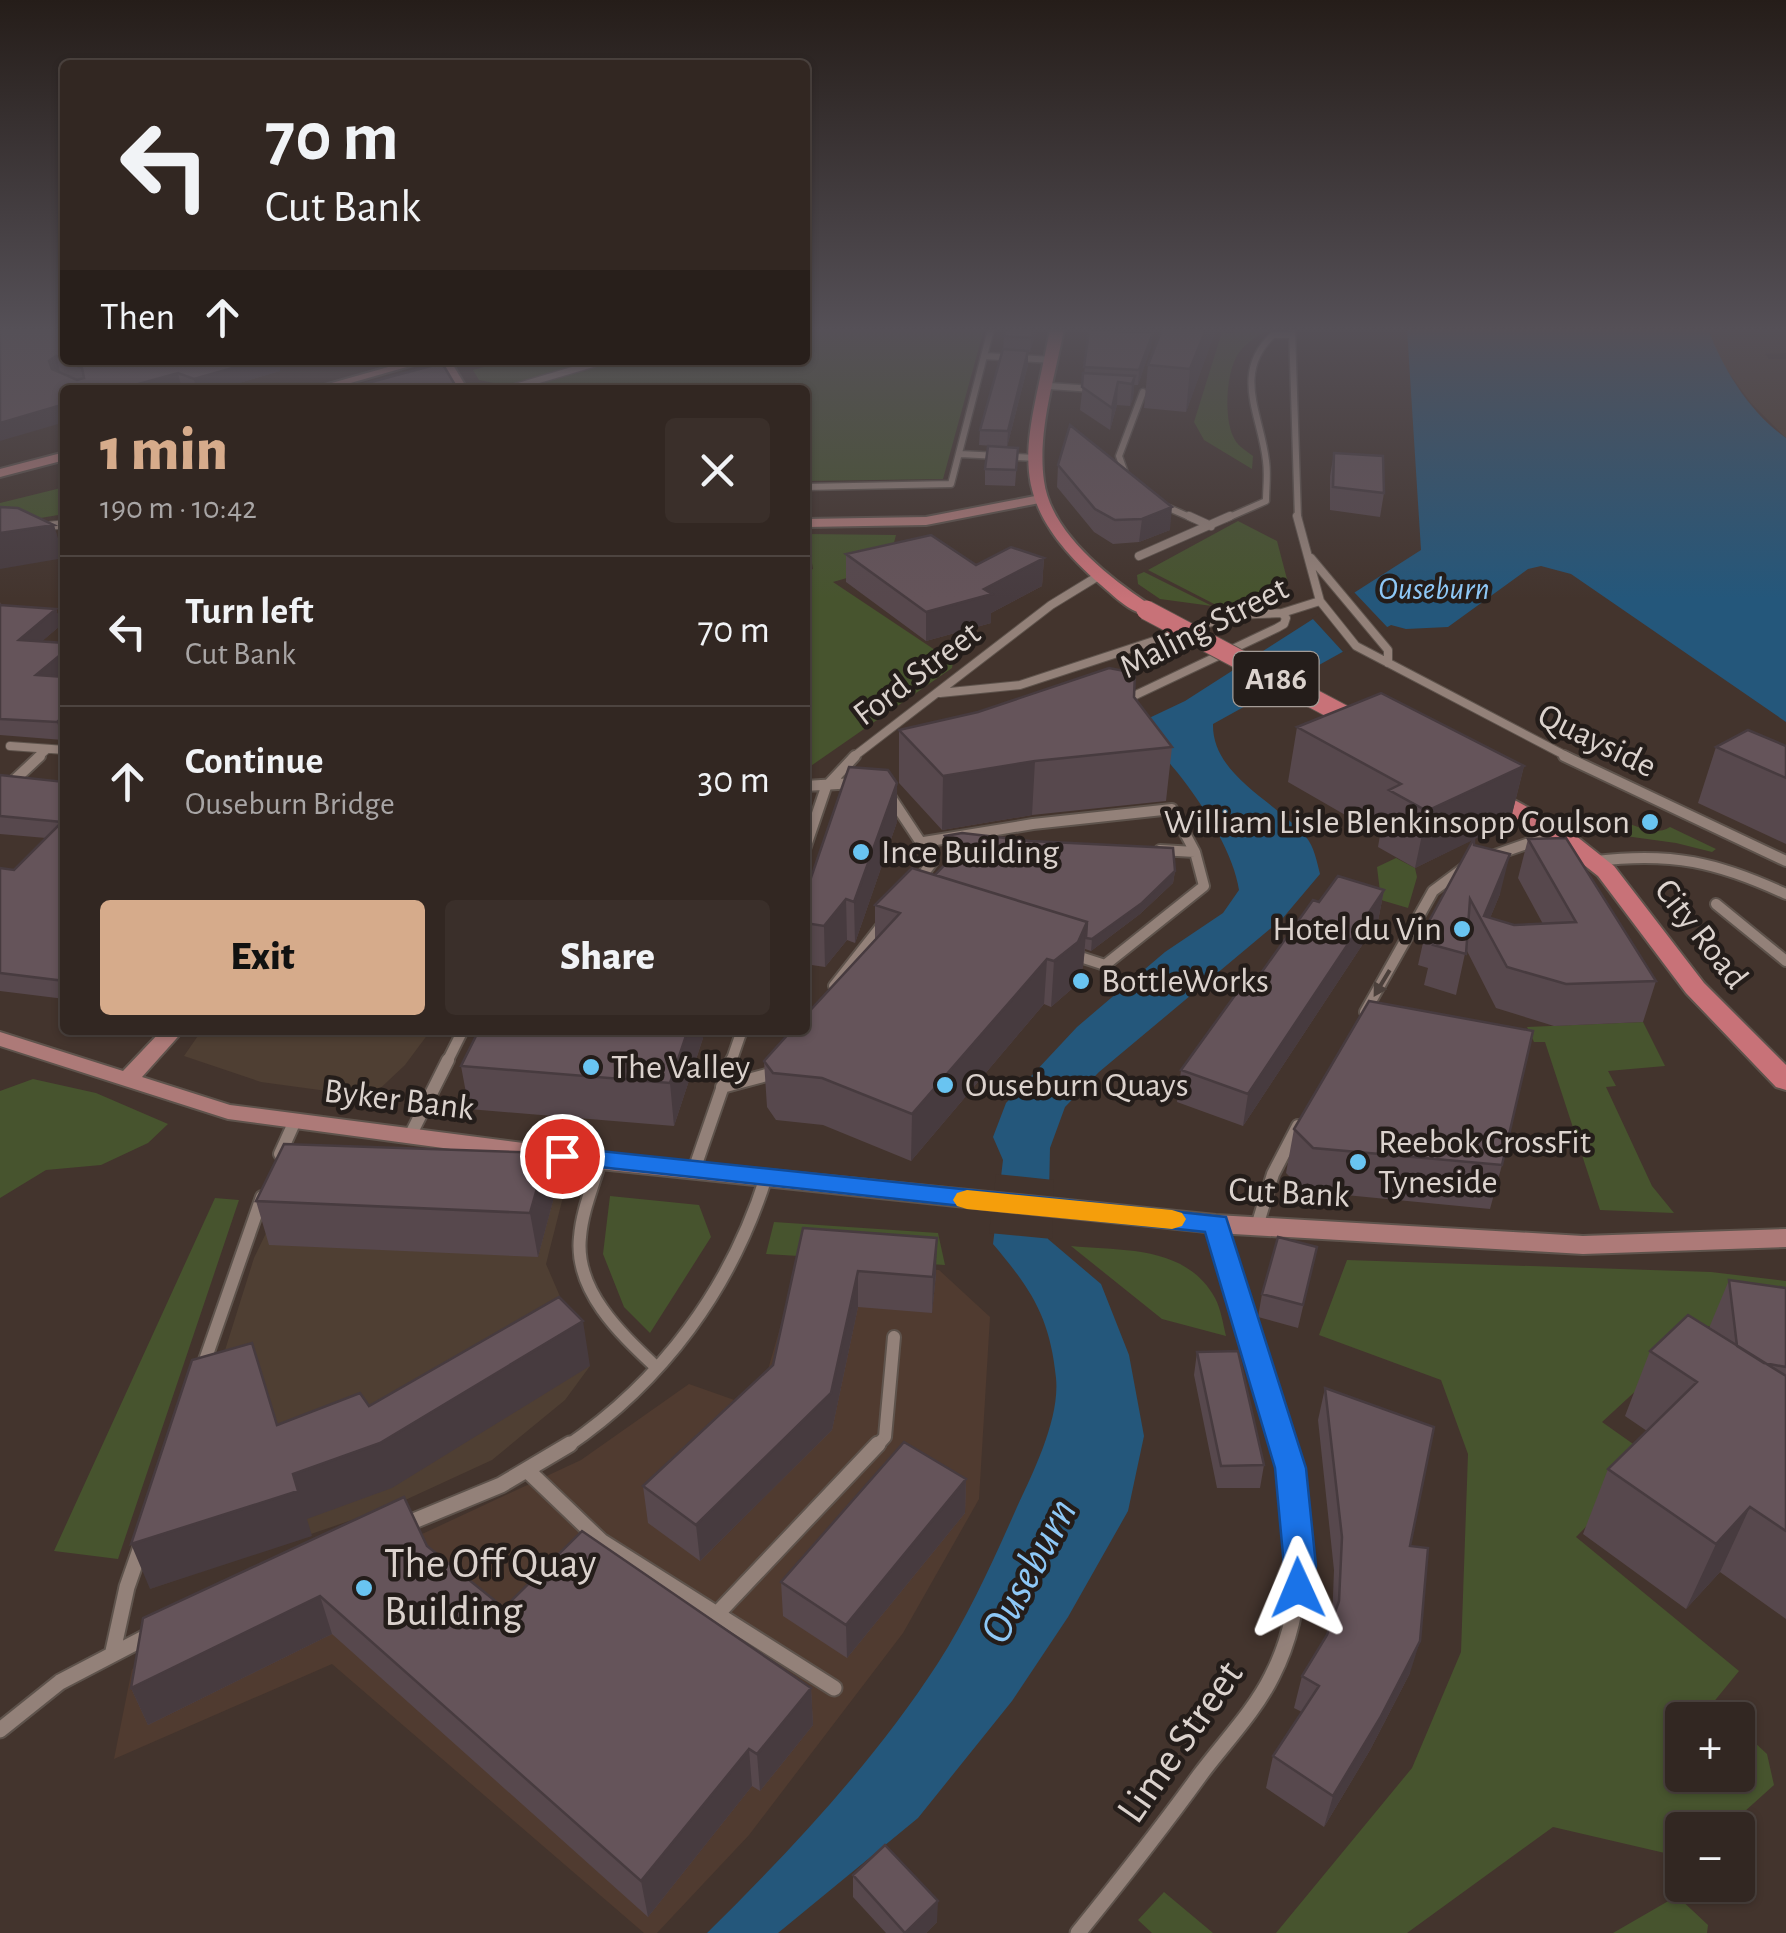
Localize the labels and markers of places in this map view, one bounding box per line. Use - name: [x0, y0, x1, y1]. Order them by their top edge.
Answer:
- place label: William Lisle Blenkinsopp Coulson: [1164, 805, 1630, 840]
- marker: William Lisle Blenkinsopp Coulson: [1639, 811, 1661, 833]
- place label: Ince Building: [881, 835, 1059, 870]
- marker: Ince Building: [850, 841, 872, 863]
- place label: Hotel du Vin: [1272, 912, 1442, 947]
- marker: Hotel du Vin: [1451, 918, 1473, 940]
- place label: BottleWorks: [1101, 964, 1269, 999]
- marker: BottleWorks: [1070, 970, 1092, 992]
- place label: The Valley: [611, 1050, 750, 1085]
- marker: The Valley: [580, 1056, 602, 1078]
- place label: Ouseburn Quays: [965, 1068, 1189, 1103]
- marker: Ouseburn Quays: [934, 1074, 956, 1096]
- pin: [520, 1114, 605, 1199]
- place label: Reebok CrossFit Tyneside: [1378, 1125, 1591, 1200]
- marker: Reebok CrossFit Tyneside: [1347, 1151, 1369, 1173]
- place label: The Off Quay Building: [384, 1543, 596, 1633]
- marker: The Off Quay Building: [353, 1577, 375, 1599]

